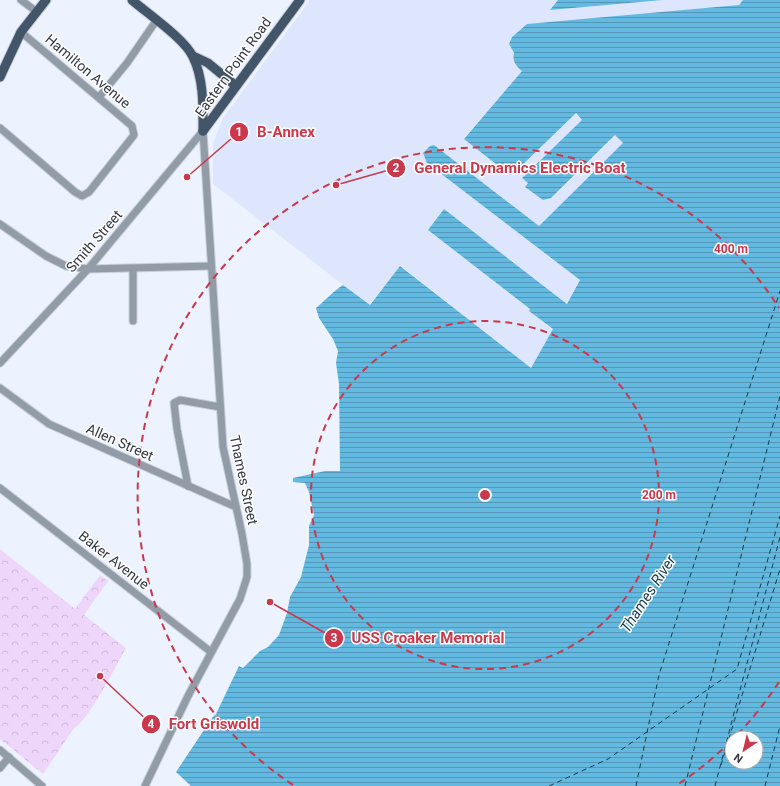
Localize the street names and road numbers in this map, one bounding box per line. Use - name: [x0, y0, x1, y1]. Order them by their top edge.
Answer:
- street label: Eastern Point Road: [192, 14, 274, 120]
- street label: Hamilton Avenue: [42, 31, 134, 111]
- street label: Smith Street: [63, 206, 125, 275]
- street label: Allen Street: [84, 420, 156, 464]
- street label: Thames Street: [227, 434, 261, 527]
- street label: Baker Avenue: [76, 528, 152, 592]

